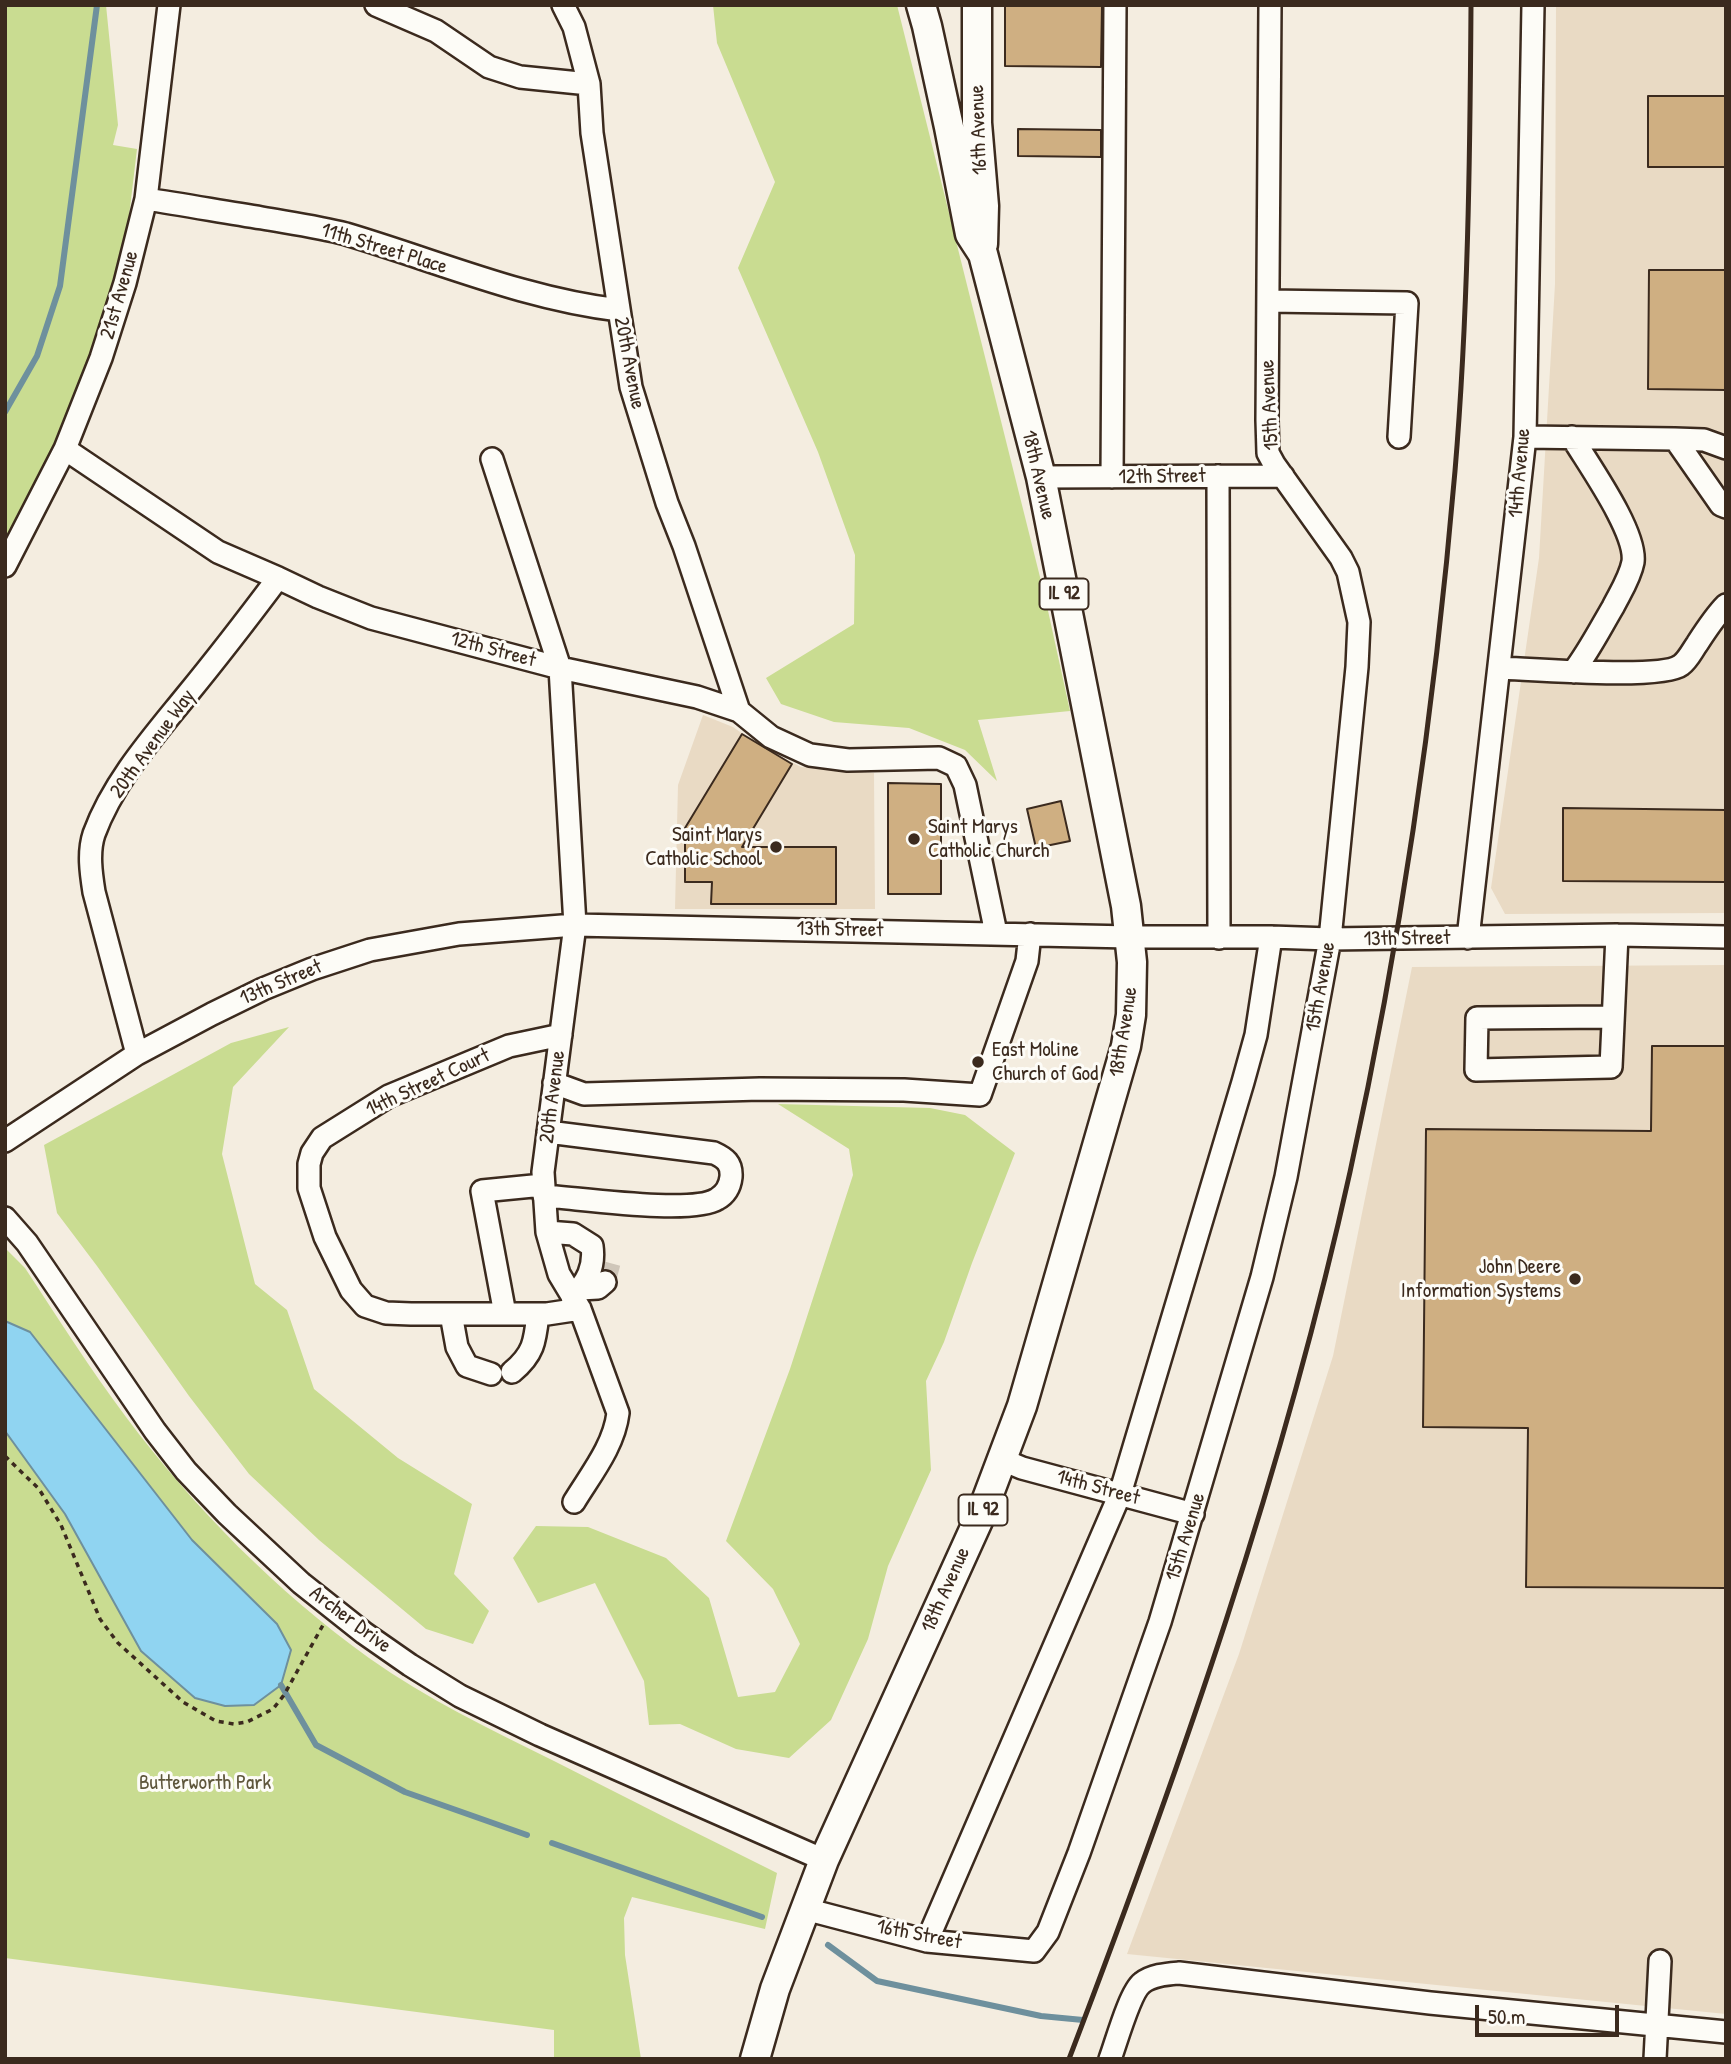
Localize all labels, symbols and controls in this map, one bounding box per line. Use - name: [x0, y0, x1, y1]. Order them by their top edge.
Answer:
- street label: 16th Avenue: [965, 85, 993, 175]
- street label: 11th Street Place: [318, 218, 450, 280]
- street label: 21st Avenue: [95, 248, 145, 342]
- street label: 20th Avenue: [608, 315, 650, 411]
- street label: 15th Avenue: [1255, 359, 1285, 451]
- street label: 14th Avenue: [1504, 427, 1536, 519]
- street label: 18th Avenue: [1016, 428, 1060, 522]
- street label: 12th Street: [1118, 464, 1206, 490]
- road number: IL 92: [1040, 579, 1088, 610]
- street label: 12th Street: [448, 627, 538, 673]
- street label: 20th Avenue Way: [105, 685, 201, 803]
- place label: Saint Marys Catholic Church: [928, 814, 1049, 864]
- place label: Saint Marys Catholic School: [645, 822, 762, 872]
- marker: Saint Marys Catholic Church: [906, 831, 922, 847]
- marker: Saint Marys Catholic School: [768, 839, 784, 855]
- street label: 13th Street: [796, 917, 884, 943]
- street label: 13th Street: [1363, 926, 1451, 952]
- street label: 15th Avenue: [1301, 940, 1341, 1034]
- street label: 13th Street: [236, 954, 326, 1012]
- street label: 18th Avenue: [1104, 985, 1144, 1079]
- place label: East Moline Church of God: [992, 1037, 1098, 1087]
- street label: 14th Street Court: [362, 1043, 494, 1123]
- street label: 20th Avenue: [535, 1049, 571, 1145]
- marker: East Moline Church of God: [970, 1054, 986, 1070]
- place label: John Deere Information Systems: [1401, 1254, 1561, 1304]
- marker: John Deere Information Systems: [1567, 1271, 1583, 1287]
- street label: 14th Street: [1054, 1465, 1142, 1511]
- street label: 15th Avenue: [1161, 1490, 1211, 1584]
- road number: IL 92: [958, 1494, 1007, 1526]
- street label: 18th Avenue: [916, 1543, 976, 1637]
- street label: Archer Drive: [304, 1581, 396, 1659]
- park label: Butterworth Park: [139, 1770, 271, 1796]
- street label: 16th Street: [875, 1914, 963, 1956]
- scale bar: [1479, 1990, 1622, 2034]
- text: 50 m: [1488, 2002, 1525, 2031]

